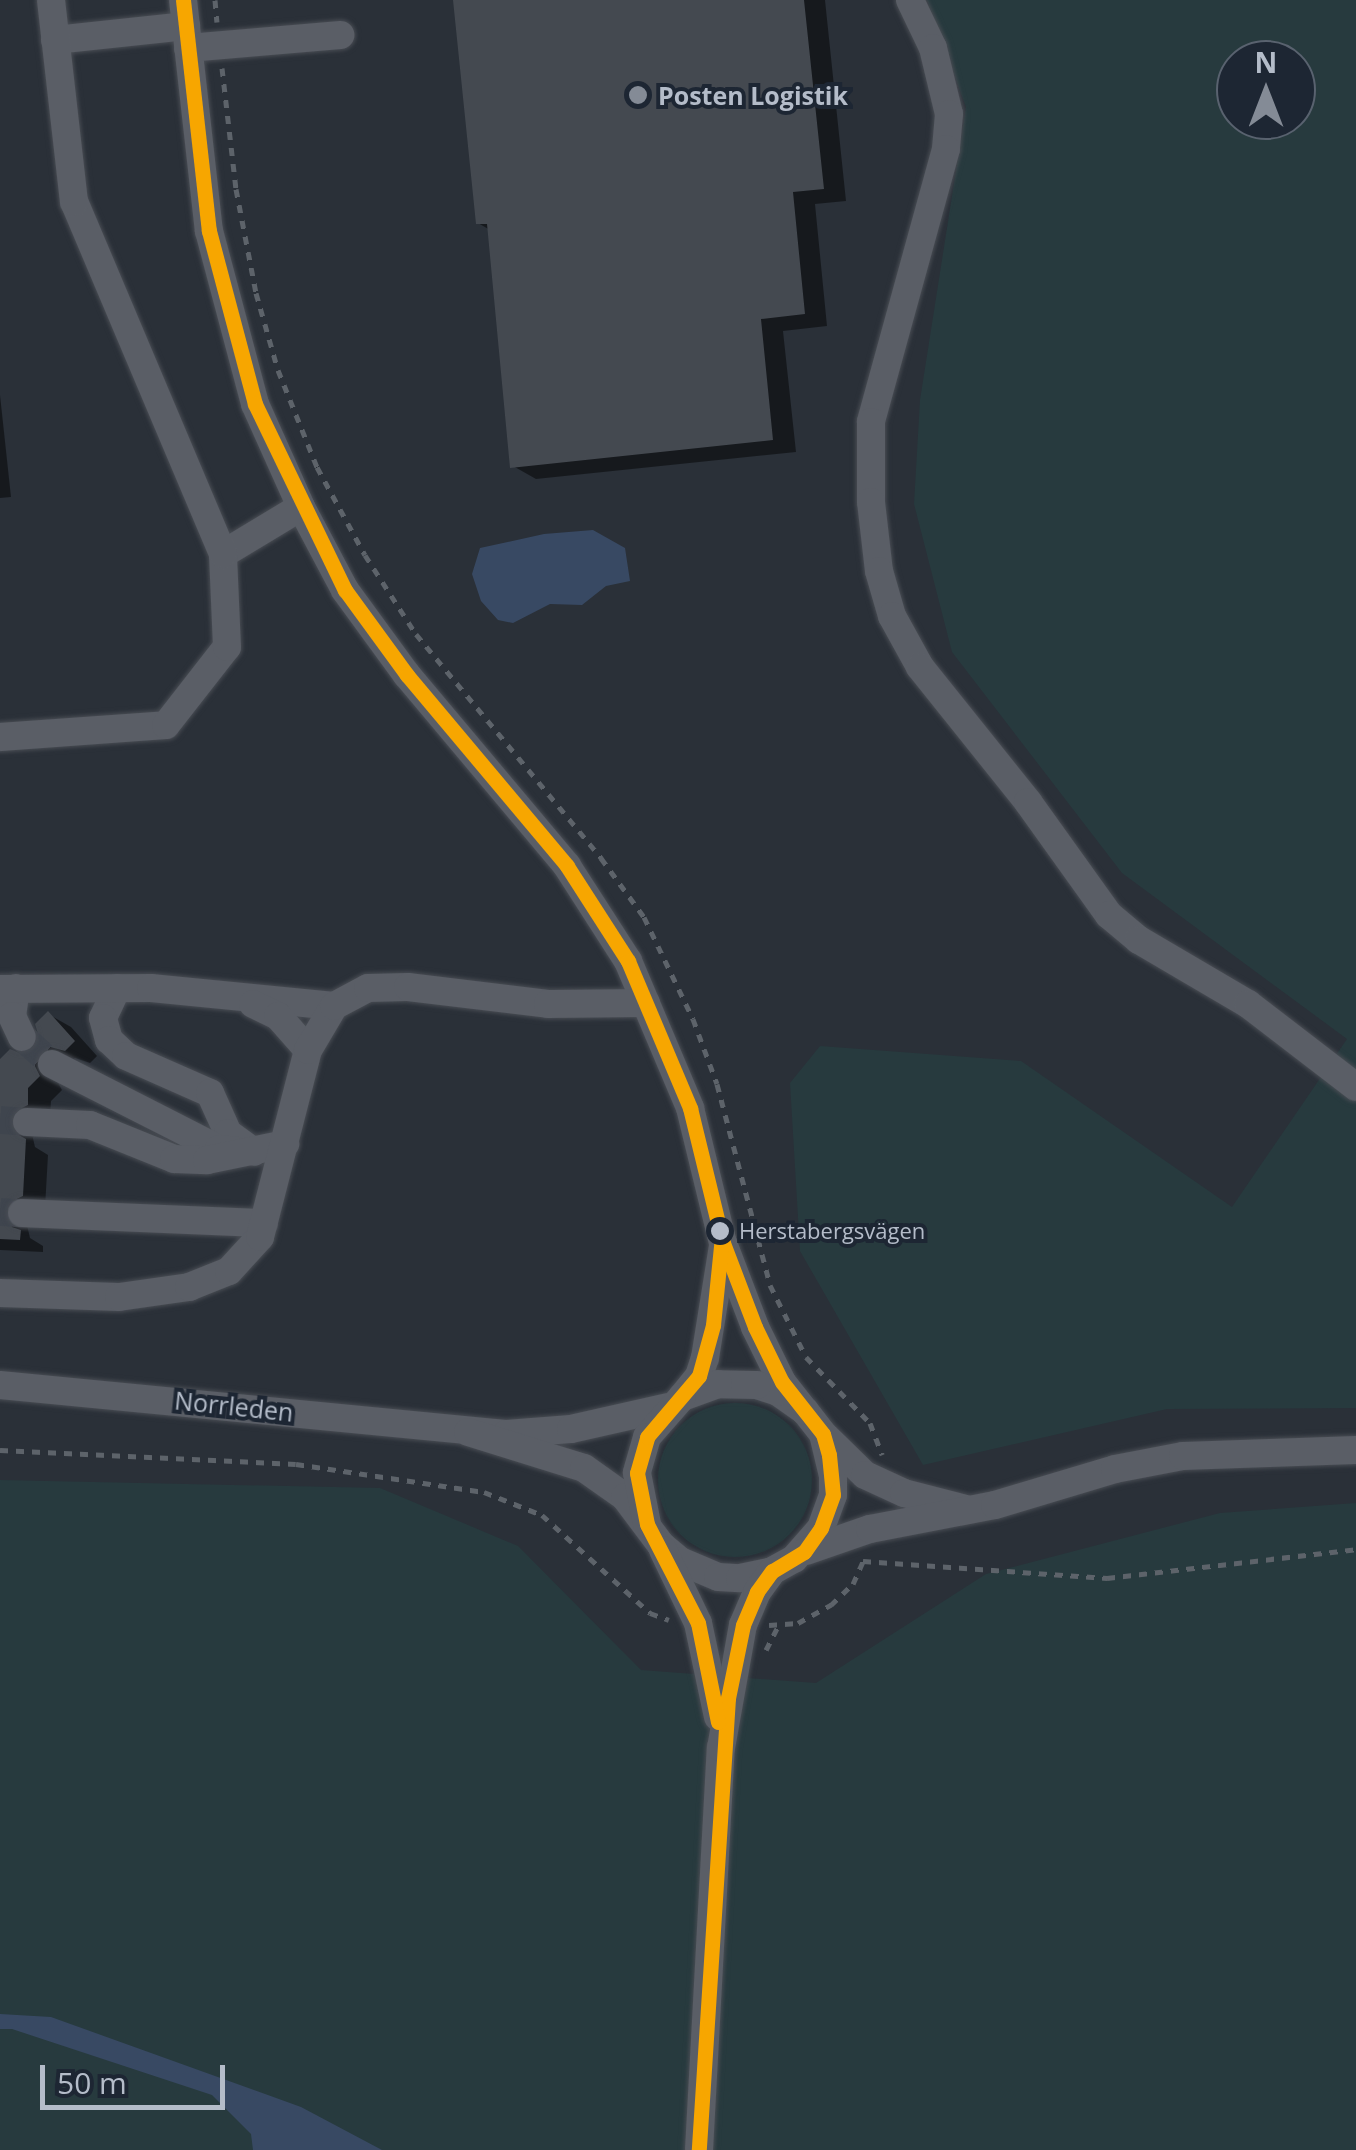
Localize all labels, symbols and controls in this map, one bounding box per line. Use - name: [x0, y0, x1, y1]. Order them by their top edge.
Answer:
- north arrow: [1216, 40, 1316, 140]
- text: N: [1255, 43, 1277, 81]
- place label: Posten Logistik: [658, 80, 848, 110]
- marker: Posten Logistik: [627, 84, 649, 106]
- place label: Herstabergsvägen: [739, 1218, 925, 1244]
- marker: Herstabergsvägen: [710, 1221, 730, 1241]
- street label: Norrleden: [173, 1385, 295, 1427]
- scale bar: [45, 2045, 230, 2107]
- text: 50 m: [57, 2062, 127, 2103]

